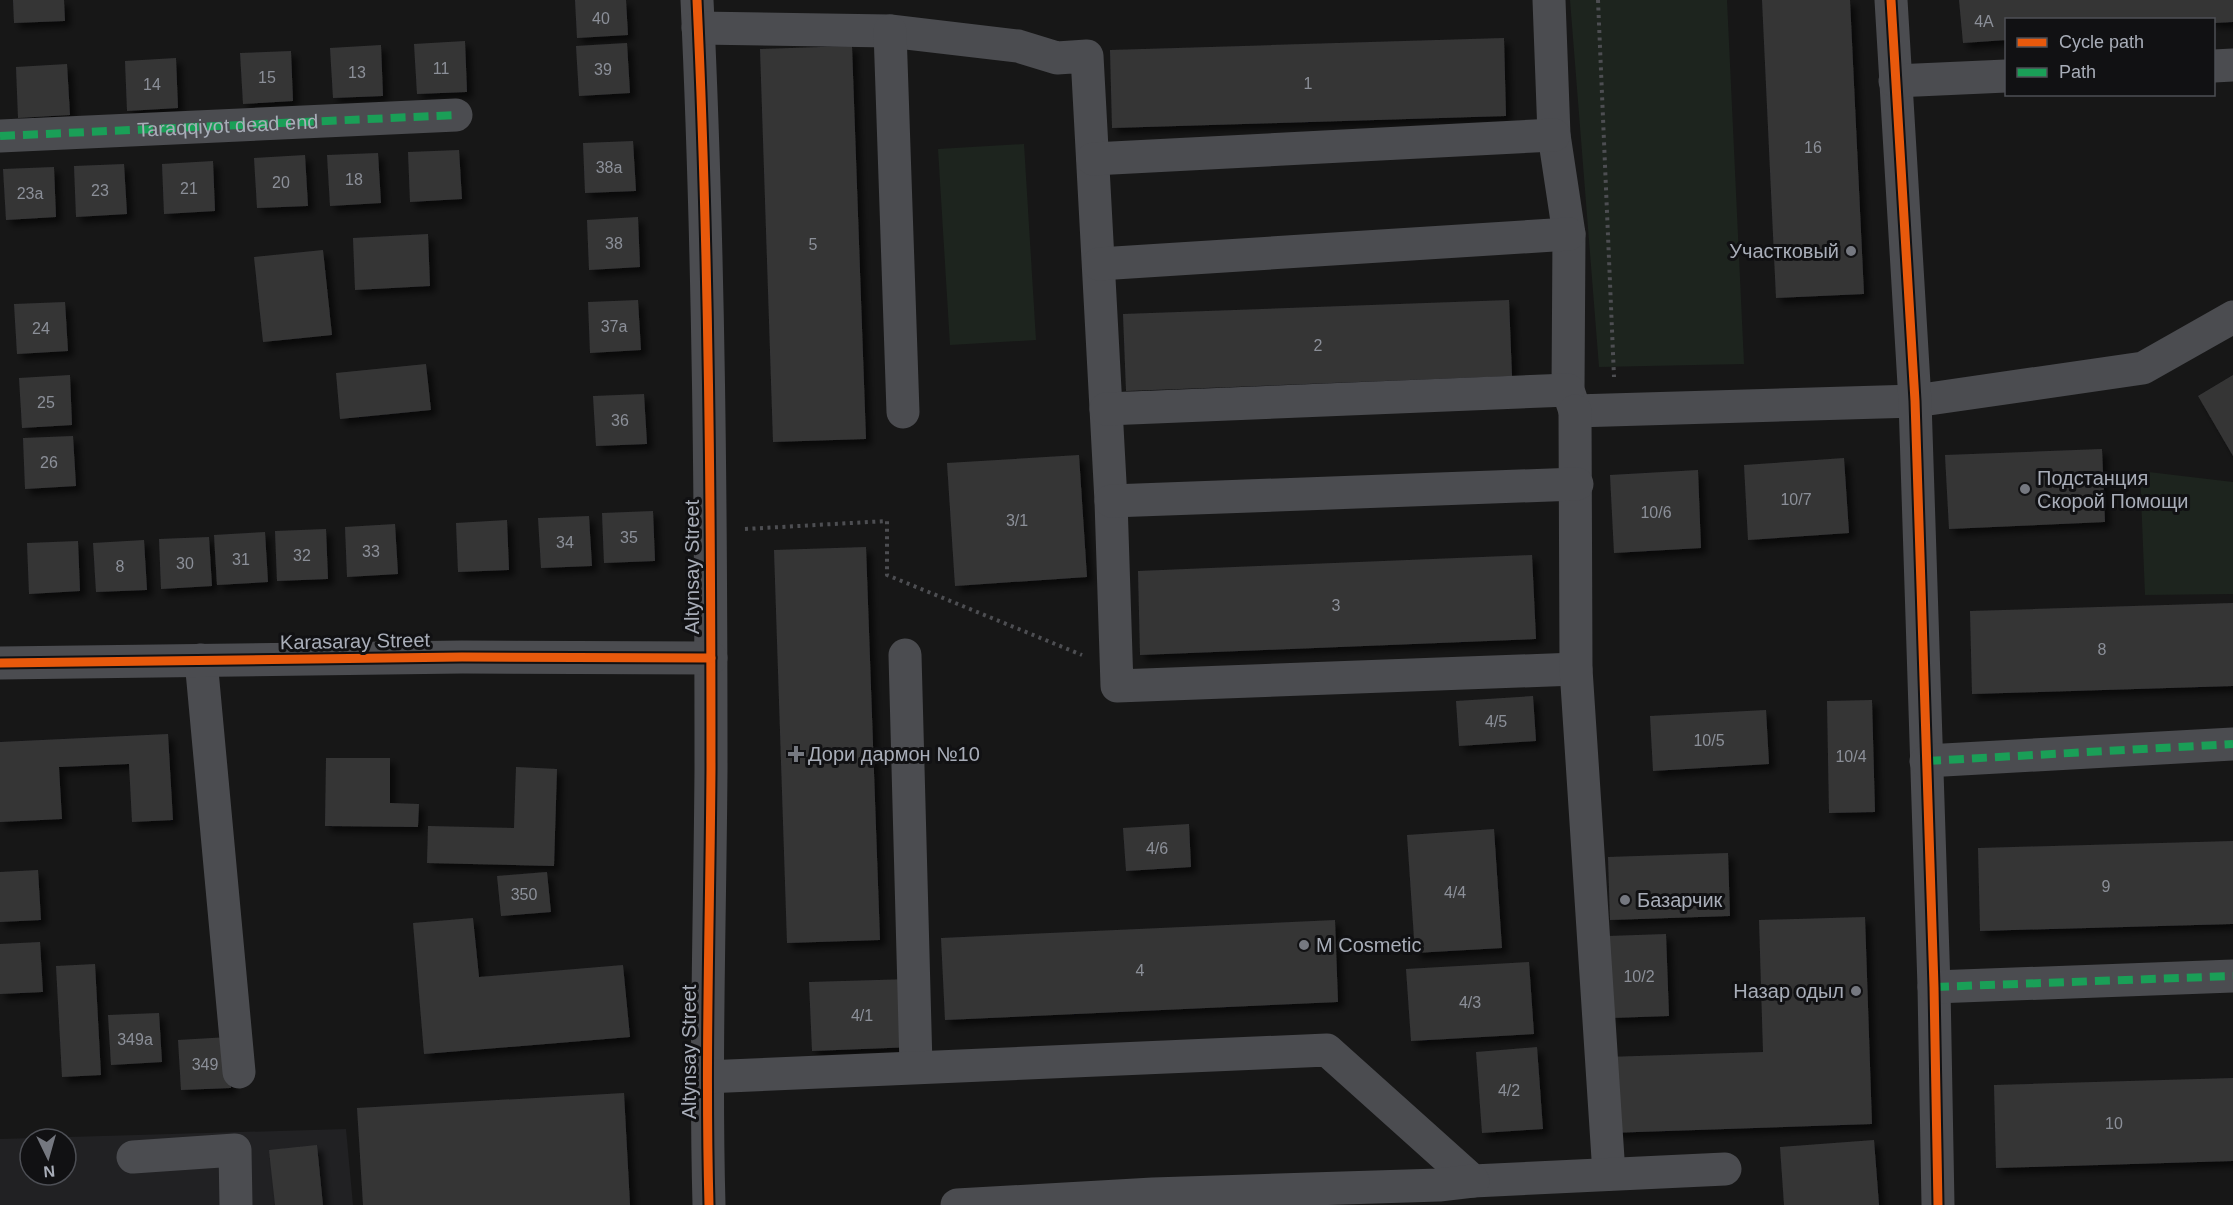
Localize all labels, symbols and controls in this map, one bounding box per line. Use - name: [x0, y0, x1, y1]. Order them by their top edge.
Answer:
- house number: 40: [592, 10, 610, 27]
- house number: 4A: [1974, 13, 1994, 30]
- legend: [2005, 18, 2215, 96]
- text: Cycle path: [2059, 32, 2144, 52]
- house number: 11: [433, 60, 449, 77]
- house number: 39: [594, 61, 612, 78]
- text: Path: [2059, 62, 2096, 82]
- house number: 13: [348, 64, 366, 81]
- house number: 15: [258, 69, 276, 86]
- house number: 1: [1304, 75, 1313, 92]
- house number: 14: [143, 76, 161, 93]
- street label: Taraqqiyot dead end: [137, 110, 319, 141]
- house number: 16: [1804, 139, 1822, 156]
- house number: 38a: [596, 159, 622, 176]
- house number: 18: [345, 171, 363, 188]
- house number: 20: [272, 174, 290, 191]
- house number: 21: [180, 180, 198, 197]
- house number: 23: [91, 182, 109, 199]
- house number: 23a: [17, 185, 43, 202]
- house number: 38: [605, 235, 623, 252]
- house number: 5: [809, 236, 818, 253]
- place label: Участковый: [1729, 240, 1839, 262]
- marker: Участковый: [1844, 244, 1858, 258]
- house number: 37a: [601, 318, 627, 335]
- house number: 24: [32, 320, 50, 337]
- house number: 2: [1314, 337, 1323, 354]
- house number: 25: [37, 394, 55, 411]
- house number: 36: [611, 412, 629, 429]
- house number: 26: [40, 454, 58, 471]
- place label: Подстанция Скорой Помощи: [2037, 467, 2189, 512]
- marker: Подстанция Скорой Помощи: [2018, 482, 2032, 496]
- house number: 10/7: [1780, 491, 1812, 508]
- street label: Altynsay Street: [681, 499, 703, 634]
- house number: 10/6: [1640, 504, 1672, 521]
- house number: 3/1: [1006, 512, 1028, 529]
- house number: 35: [620, 529, 638, 546]
- house number: 34: [556, 534, 574, 551]
- house number: 33: [362, 543, 380, 560]
- house number: 32: [293, 547, 311, 564]
- house number: 31: [232, 551, 250, 568]
- house number: 30: [176, 555, 194, 572]
- house number: 8: [116, 558, 125, 575]
- house number: 3: [1332, 597, 1341, 614]
- street label: Karasaray Street: [280, 629, 431, 653]
- house number: 8: [2098, 641, 2107, 658]
- house number: 4/5: [1485, 713, 1507, 730]
- house number: 10/5: [1693, 732, 1725, 749]
- place label: Дори дармон №10: [808, 743, 980, 765]
- marker: Дори дармон №10: [789, 747, 803, 761]
- house number: 10/4: [1835, 748, 1867, 765]
- house number: 4/6: [1146, 840, 1168, 857]
- house number: 9: [2102, 878, 2111, 895]
- house number: 4/4: [1444, 884, 1466, 901]
- house number: 350: [511, 886, 537, 903]
- place label: Базарчик: [1637, 889, 1723, 911]
- marker: Базарчик: [1618, 893, 1632, 907]
- place label: M Cosmetic: [1316, 934, 1422, 956]
- marker: M Cosmetic: [1297, 938, 1311, 952]
- house number: 4: [1136, 962, 1145, 979]
- house number: 10/2: [1623, 968, 1655, 985]
- place label: Назар одыл: [1733, 980, 1844, 1002]
- street label: Altynsay Street: [678, 984, 700, 1119]
- marker: Назар одыл: [1849, 984, 1863, 998]
- house number: 4/3: [1459, 994, 1481, 1011]
- house number: 4/1: [851, 1007, 873, 1024]
- house number: 349a: [117, 1031, 153, 1048]
- house number: 349: [192, 1056, 218, 1073]
- house number: 4/2: [1498, 1082, 1520, 1099]
- house number: 10: [2105, 1115, 2123, 1132]
- north arrow: [18, 1127, 78, 1187]
- text: N: [43, 1162, 56, 1180]

